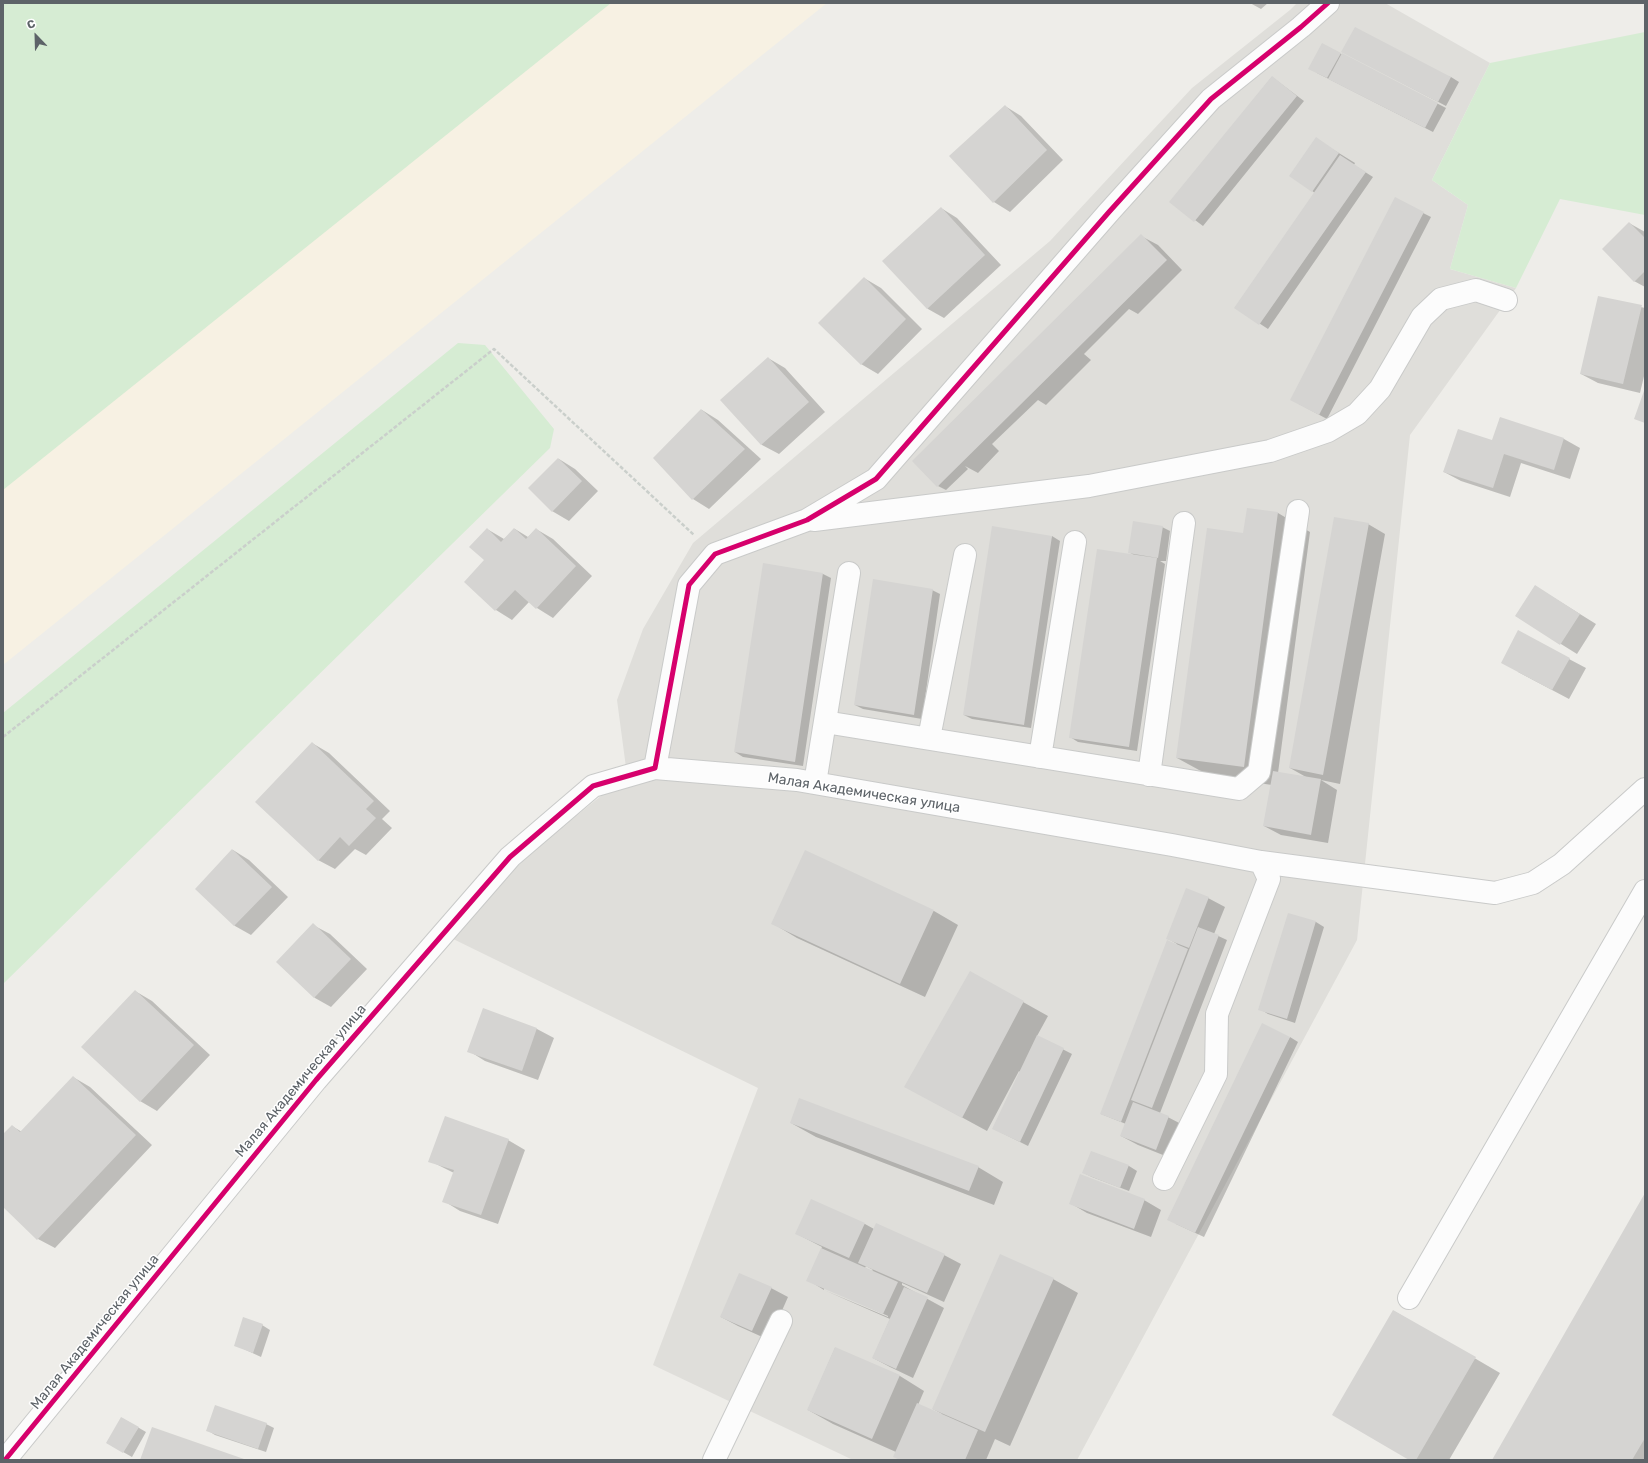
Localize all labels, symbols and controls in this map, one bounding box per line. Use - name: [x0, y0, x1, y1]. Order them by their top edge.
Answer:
- north arrow: [16, 16, 56, 56]
- text: С: [25, 17, 37, 32]
- street label: Малая Академическая улица: [767, 769, 961, 817]
- street label: Малая Академическая улица: [232, 1001, 370, 1161]
- street label: Малая Академическая улица: [27, 1251, 163, 1413]

